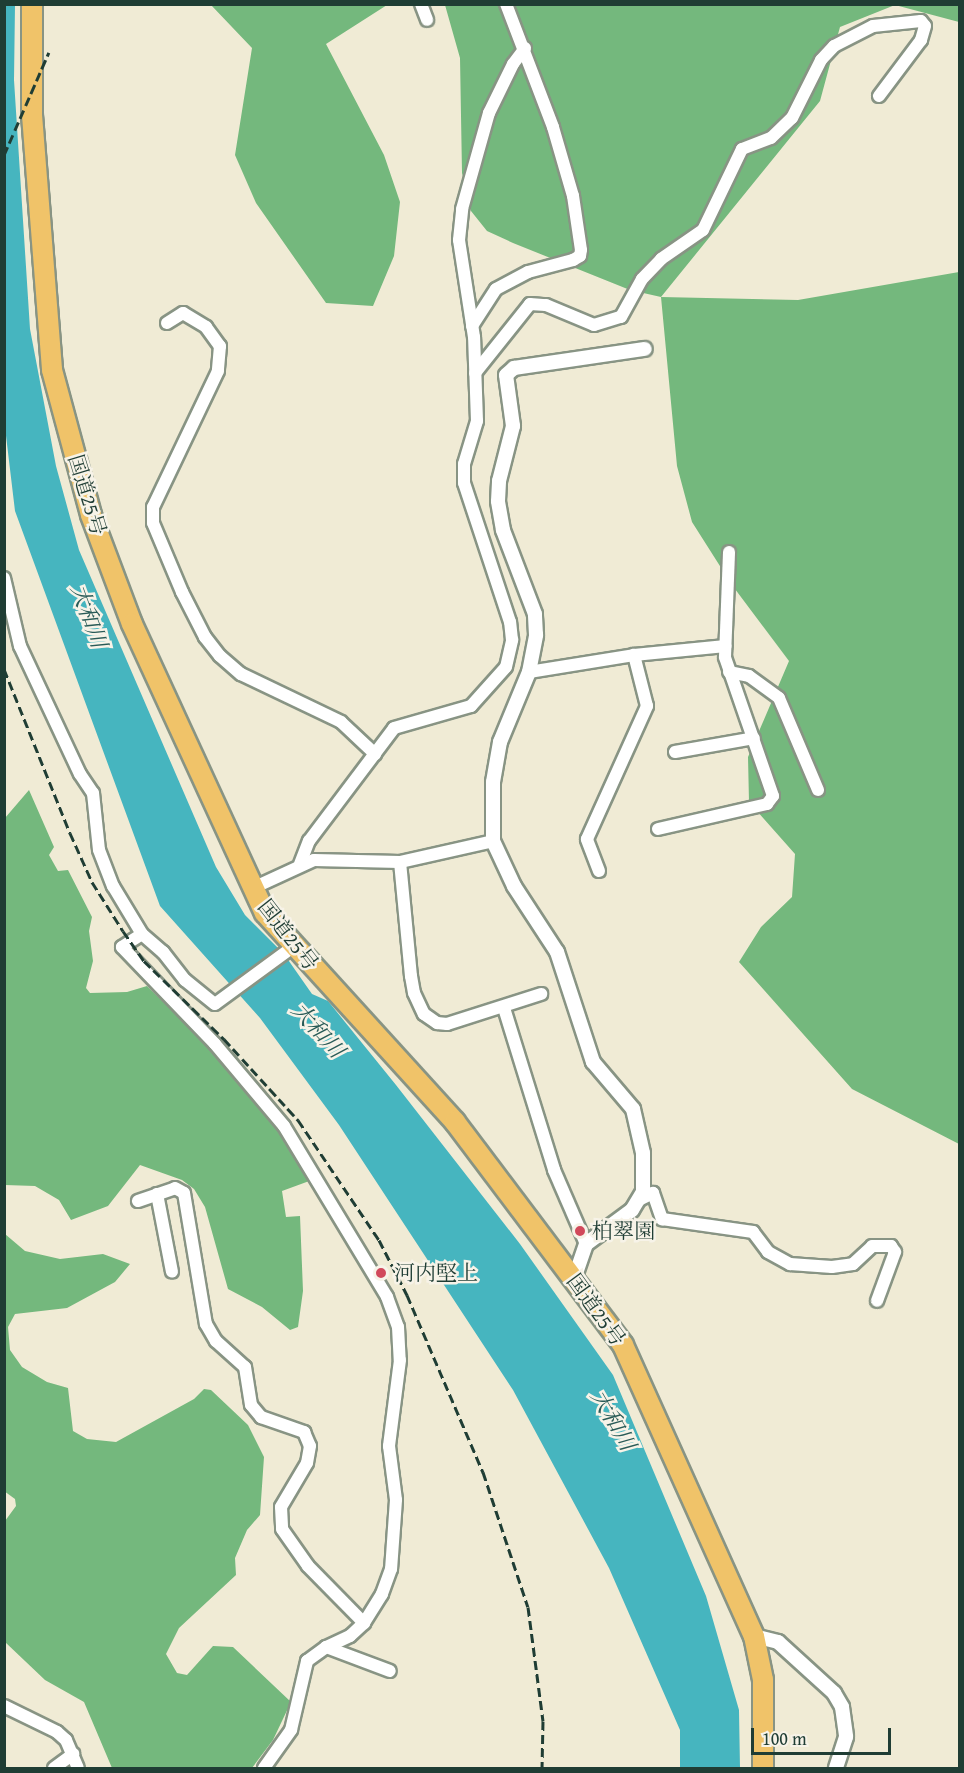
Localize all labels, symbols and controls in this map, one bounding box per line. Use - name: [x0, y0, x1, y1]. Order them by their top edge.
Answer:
- street label: 国道25号: [63, 452, 111, 538]
- water label: 大和川: [65, 580, 113, 652]
- street label: 国道25号: [252, 894, 324, 976]
- water label: 大和川: [286, 997, 350, 1063]
- place label: 柏翠園: [592, 1218, 655, 1244]
- marker: 柏翠園: [573, 1224, 587, 1238]
- place label: 河内堅上: [394, 1260, 478, 1286]
- marker: 河内堅上: [372, 1264, 390, 1282]
- street label: 国道25号: [561, 1269, 631, 1351]
- water label: 大和川: [585, 1385, 641, 1455]
- scale bar: [754, 1716, 894, 1754]
- text: 100 m: [762, 1725, 807, 1752]

